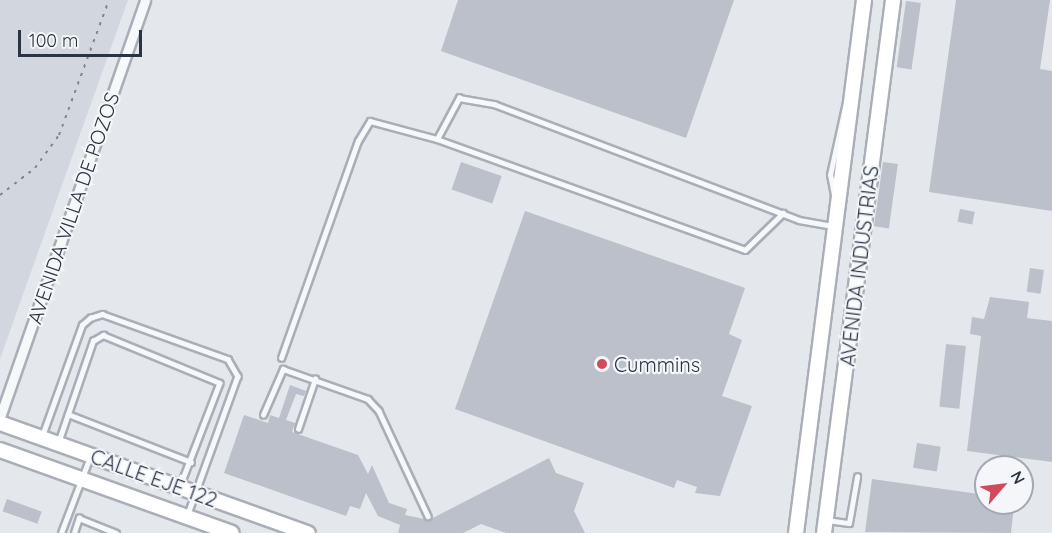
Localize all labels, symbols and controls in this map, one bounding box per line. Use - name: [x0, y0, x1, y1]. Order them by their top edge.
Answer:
- scale bar: [21, 18, 146, 56]
- text: 100 m: [29, 29, 78, 52]
- street label: AVENIDA VILLA DE POZOS: [22, 89, 124, 327]
- street label: AVENIDA INDUSTRIAS: [835, 164, 883, 368]
- place label: Cummins: [614, 352, 700, 376]
- marker: Cummins: [595, 357, 609, 371]
- street label: CALLE EJE 122: [87, 444, 221, 512]
- north arrow: [974, 455, 1034, 515]
- text: N: [1007, 468, 1030, 487]

